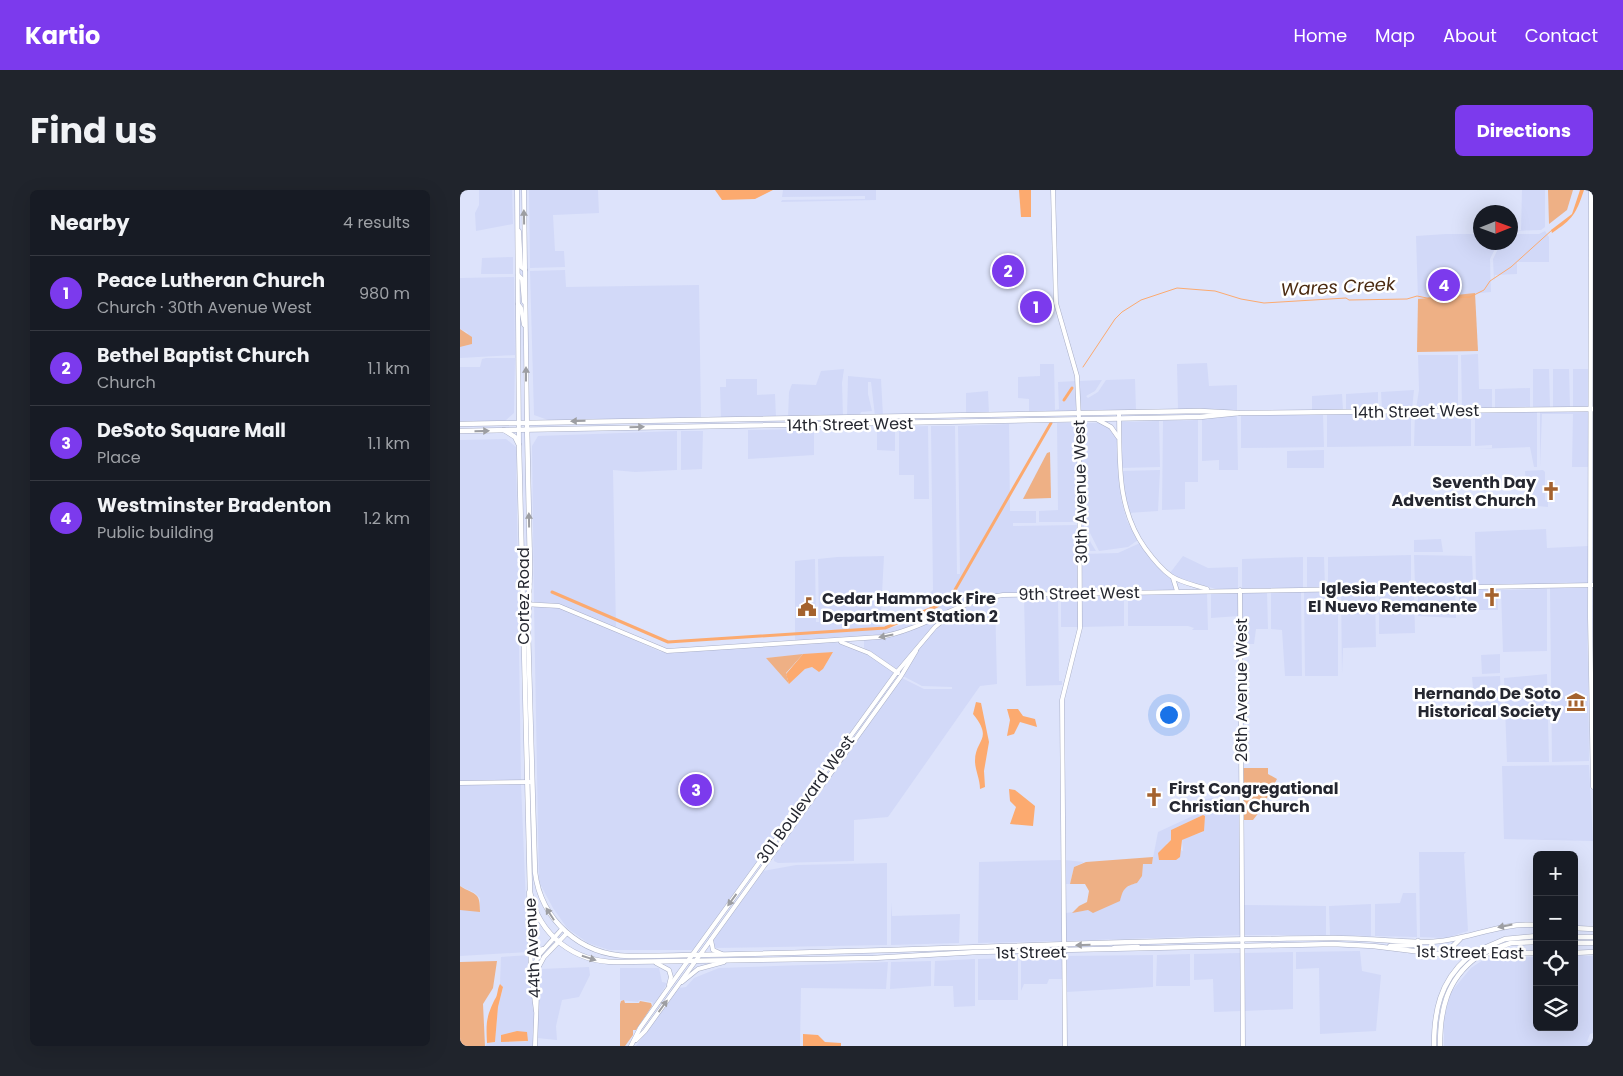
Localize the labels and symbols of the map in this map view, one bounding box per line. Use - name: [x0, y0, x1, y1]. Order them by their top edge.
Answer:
- north arrow: [1473, 205, 1518, 250]
- one-way arrow: [520, 208, 528, 224]
- pin: 2: [992, 252, 1024, 290]
- pin: 4: [1428, 266, 1460, 304]
- water label: Wares Creek: [1280, 271, 1397, 302]
- pin: 1: [1020, 288, 1052, 326]
- one-way arrow: [522, 366, 530, 382]
- street label: 14th Street West: [1353, 399, 1480, 424]
- street label: 14th Street West: [787, 412, 914, 437]
- one-way arrow: [570, 417, 586, 425]
- street label: 30th Avenue West: [1068, 420, 1093, 564]
- one-way arrow: [630, 423, 646, 431]
- one-way arrow: [474, 427, 490, 435]
- place label: Seventh Day Adventist Church: [1392, 471, 1537, 512]
- church icon: Seventh Day Adventist Church: [1540, 480, 1562, 502]
- one-way arrow: [525, 512, 533, 528]
- street label: Cortez Road: [512, 547, 535, 645]
- place label: Iglesia Pentecostal El Nuevo Remanente: [1308, 577, 1477, 618]
- street label: 9th Street West: [1018, 581, 1140, 606]
- church icon: Iglesia Pentecostal El Nuevo Remanente: [1481, 586, 1503, 608]
- place label: Cedar Hammock Fire Department Station 2: [822, 587, 998, 628]
- public building icon: Cedar Hammock Fire Department Station 2: [796, 596, 818, 618]
- street label: 26th Avenue West: [1230, 618, 1253, 762]
- one-way arrow: [878, 632, 894, 640]
- place label: Hernando De Soto Historical Society: [1414, 682, 1562, 723]
- museum icon: Hernando De Soto Historical Society: [1565, 691, 1587, 713]
- your location: [1156, 702, 1182, 728]
- street label: 301 Boulevard West: [751, 730, 860, 868]
- pin: 3: [680, 771, 712, 809]
- place label: First Congregational Christian Church: [1169, 777, 1338, 818]
- church icon: First Congregational Christian Church: [1143, 786, 1165, 808]
- one-way arrow: [727, 893, 737, 907]
- street label: 44th Avenue: [518, 897, 547, 999]
- one-way arrow: [545, 907, 555, 920]
- one-way arrow: [1498, 922, 1513, 930]
- street label: 1st Street: [996, 940, 1067, 965]
- street label: 1st Street East: [1416, 940, 1524, 965]
- one-way arrow: [1075, 941, 1091, 949]
- one-way arrow: [582, 955, 597, 963]
- one-way arrow: [658, 999, 668, 1013]

